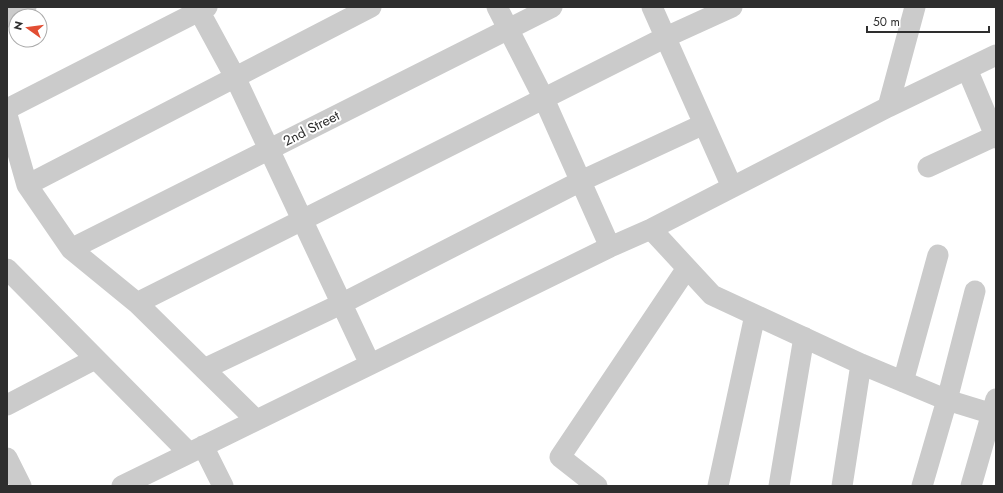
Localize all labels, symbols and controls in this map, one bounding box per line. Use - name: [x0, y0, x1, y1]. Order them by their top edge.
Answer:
- north arrow: [8, 8, 48, 48]
- scale bar: [867, 8, 989, 34]
- text: 50 m: [873, 13, 900, 31]
- text: N: [9, 19, 27, 32]
- street label: 2nd Street: [279, 105, 343, 151]

